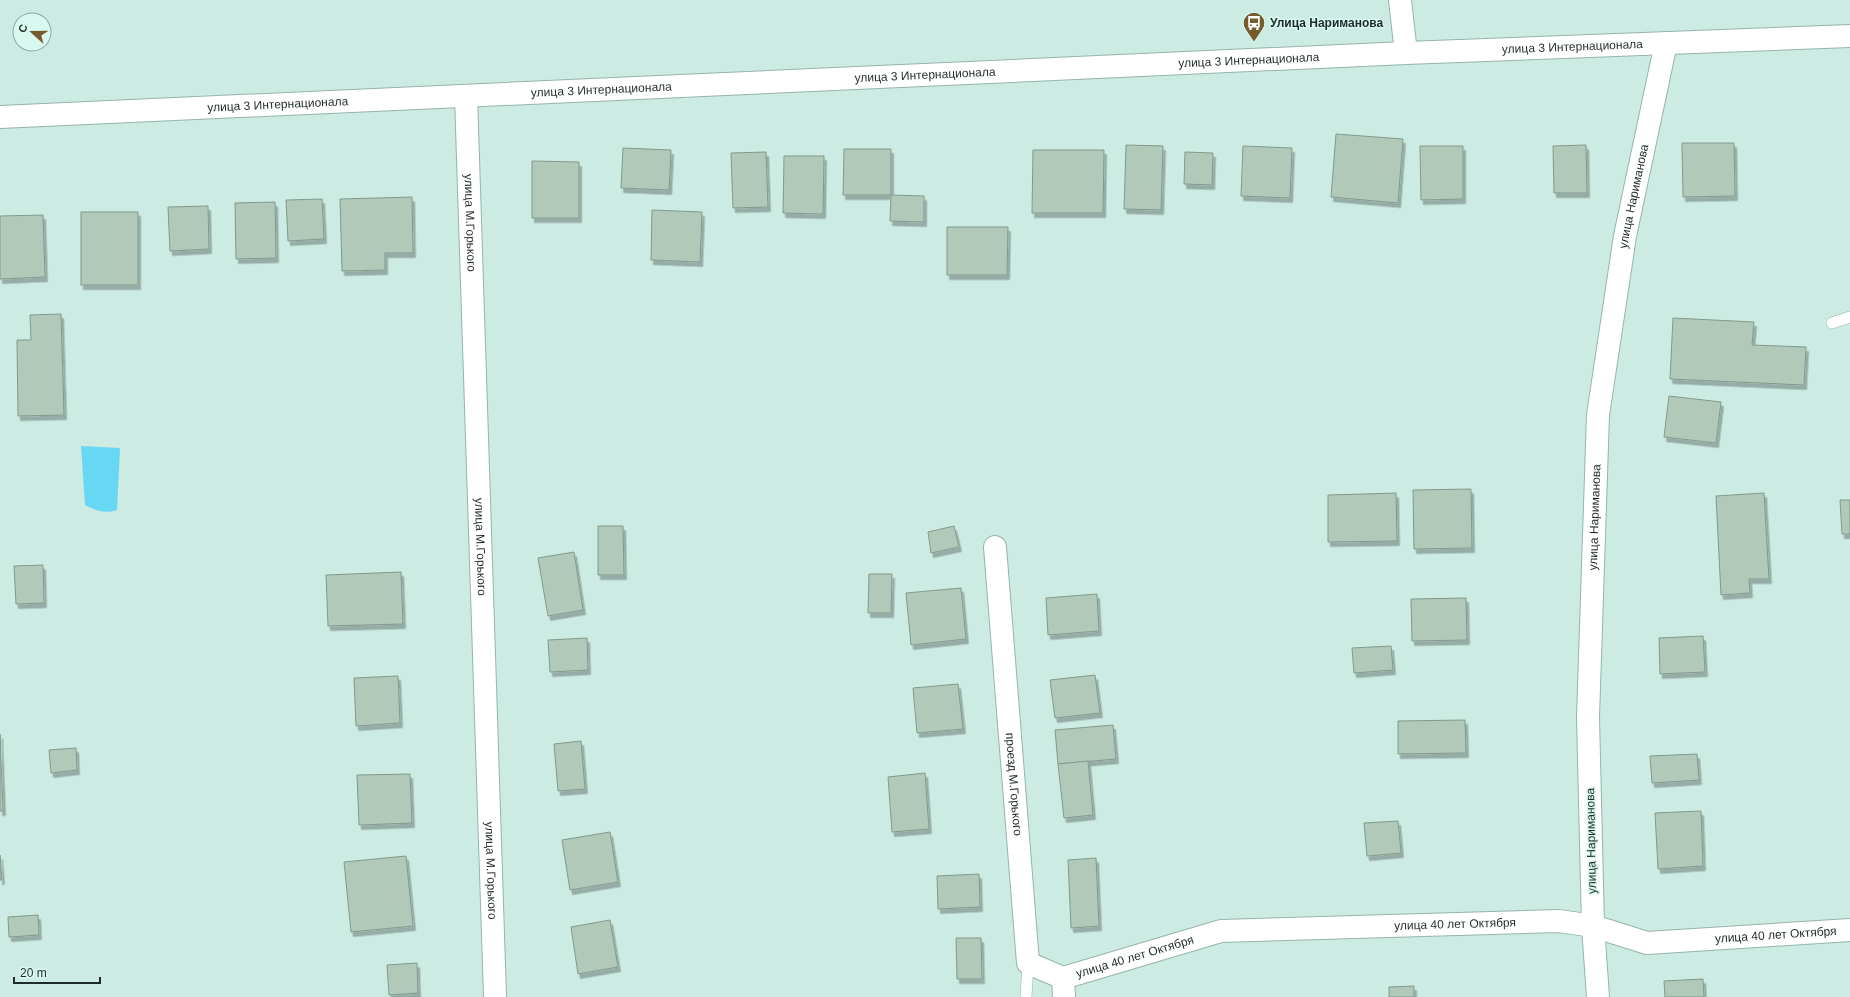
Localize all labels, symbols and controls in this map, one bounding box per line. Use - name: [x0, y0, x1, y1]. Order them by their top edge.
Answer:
- bus stop icon: Улица Нариманова: [1241, 10, 1267, 43]
- north arrow: [12, 12, 52, 52]
- place label: Улица Нариманова: [1270, 16, 1383, 30]
- text: С: [16, 23, 30, 34]
- street label: улица 3 Интернационала: [1502, 37, 1643, 56]
- street label: улица 3 Интернационала: [1178, 50, 1320, 70]
- street label: улица 3 Интернационала: [854, 65, 996, 85]
- street label: улица 3 Интернационала: [531, 79, 672, 100]
- street label: улица 3 Интернационала: [207, 94, 349, 115]
- street label: улица Нариманова: [1616, 143, 1651, 249]
- street label: улица М.Горького: [462, 174, 479, 272]
- street label: улица Нариманова: [1586, 464, 1603, 571]
- street label: улица М.Горького: [472, 498, 489, 596]
- street label: проезд М.Горького: [1003, 732, 1025, 837]
- street label: улица Нариманова: [1583, 787, 1599, 894]
- street label: улица М.Горького: [482, 821, 500, 920]
- street label: улица 40 лет Октября: [1394, 915, 1516, 933]
- street label: улица 40 лет Октября: [1714, 924, 1837, 946]
- street label: улица 40 лет Октября: [1074, 933, 1195, 981]
- scale bar: [14, 959, 100, 985]
- text: 20 m: [20, 966, 47, 980]

